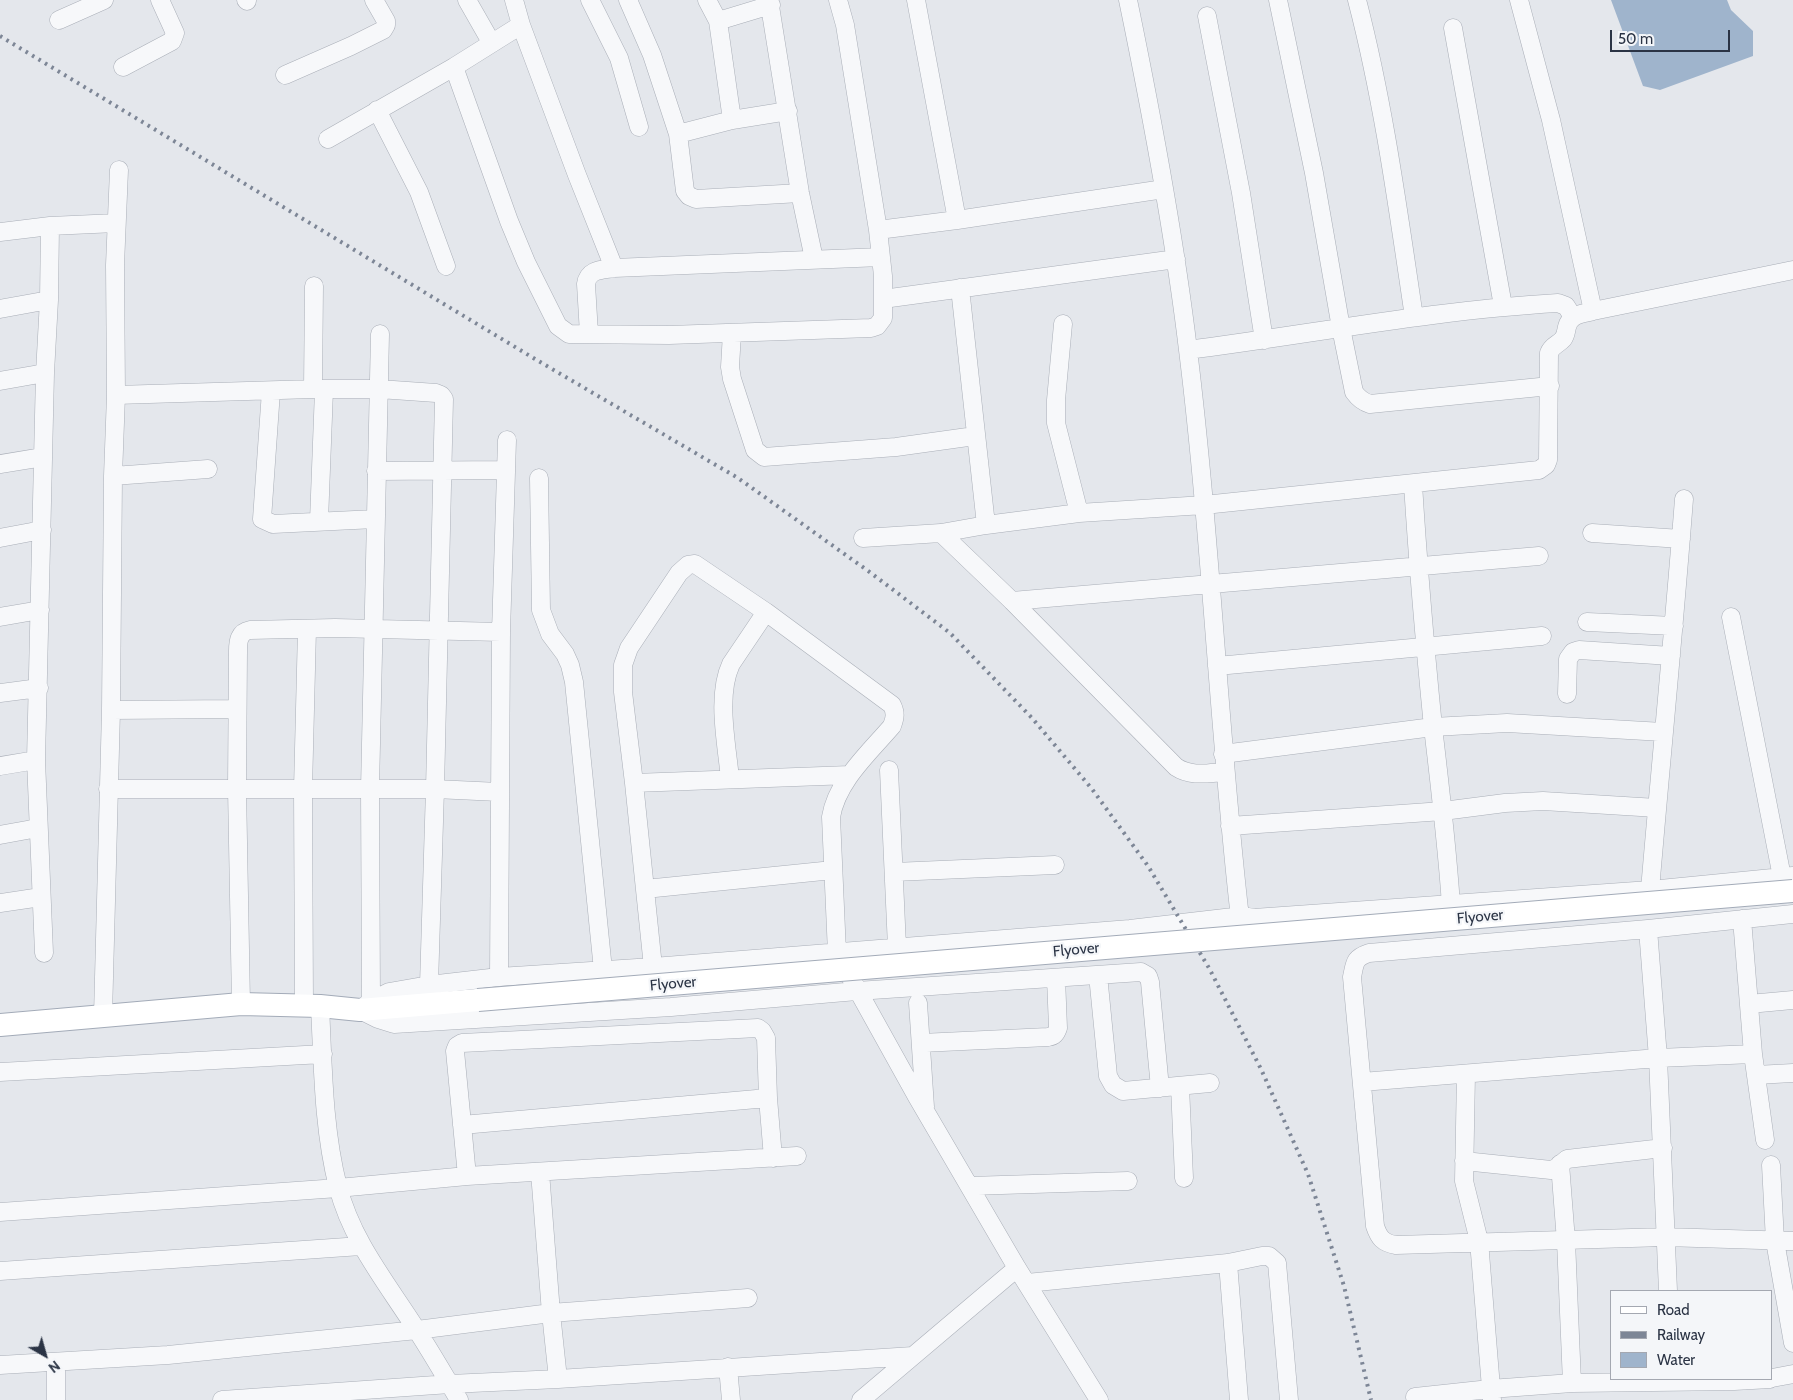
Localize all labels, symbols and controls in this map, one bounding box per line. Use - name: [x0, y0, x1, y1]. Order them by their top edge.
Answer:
- scale bar: [1613, 20, 1733, 52]
- text: 50 m: [1618, 30, 1653, 48]
- street label: Flyover: [1456, 906, 1504, 928]
- street label: Flyover: [1052, 939, 1100, 961]
- street label: Flyover: [649, 973, 697, 995]
- legend: [1610, 1290, 1773, 1380]
- text: Road: [1657, 1301, 1690, 1319]
- text: Railway: [1657, 1326, 1705, 1344]
- north arrow: [20, 1330, 70, 1380]
- text: Water: [1657, 1351, 1695, 1369]
- text: N: [45, 1357, 64, 1377]

